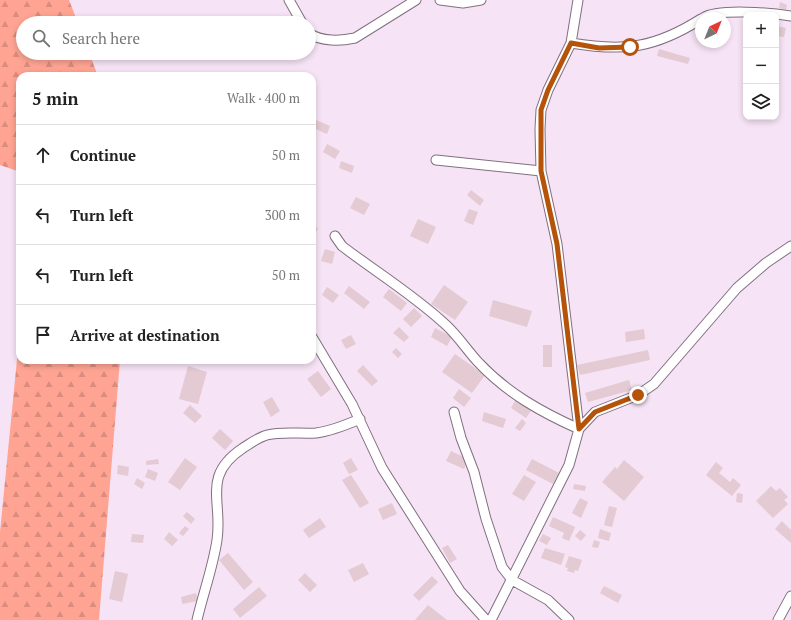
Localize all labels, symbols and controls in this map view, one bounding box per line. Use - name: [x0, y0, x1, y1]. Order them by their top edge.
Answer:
- north arrow: [695, 12, 731, 48]
- map controls: [743, 12, 779, 120]
- button: +: [743, 12, 779, 48]
- search box: [16, 16, 316, 60]
- icon: search: [30, 27, 52, 49]
- text: Search here: [62, 28, 140, 48]
- route start: [621, 38, 639, 56]
- button: −: [743, 48, 779, 84]
- button: layers: [743, 84, 779, 120]
- text: 5 min: [32, 87, 79, 110]
- text: Walk · 400 m: [227, 89, 300, 107]
- icon: ahead: [32, 144, 54, 166]
- text: Continue: [70, 145, 136, 165]
- text: 50 m: [272, 146, 300, 164]
- icon: left: [32, 204, 54, 226]
- text: Turn left: [70, 205, 134, 225]
- text: 300 m: [265, 206, 300, 224]
- icon: left: [32, 264, 54, 286]
- text: Turn left: [70, 265, 134, 285]
- text: 50 m: [272, 266, 300, 284]
- icon: arrive: [32, 324, 54, 346]
- text: Arrive at destination: [70, 325, 220, 345]
- route end: [629, 386, 647, 404]

